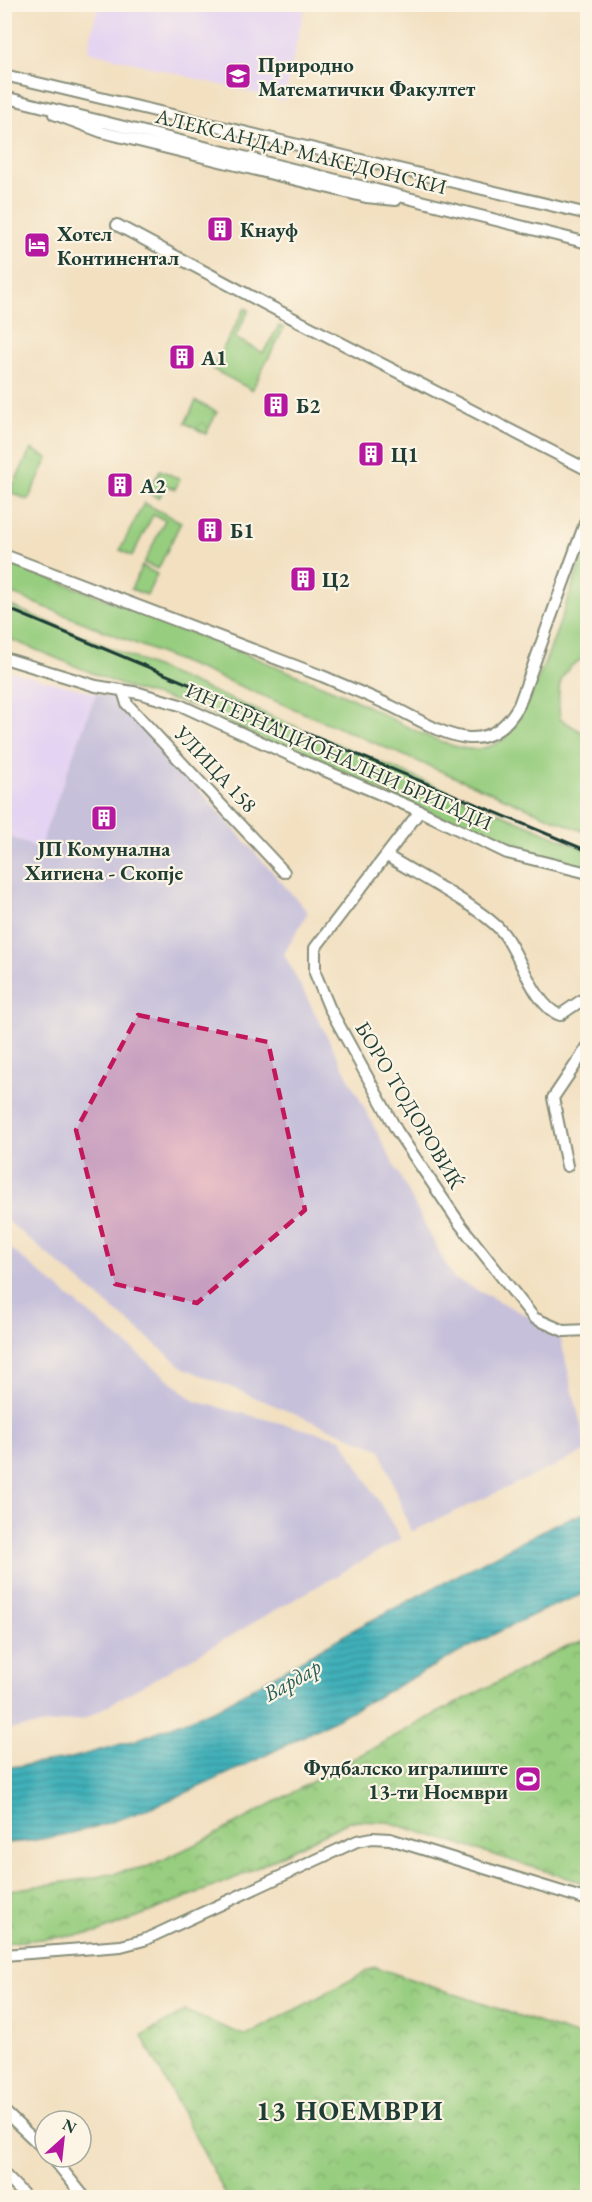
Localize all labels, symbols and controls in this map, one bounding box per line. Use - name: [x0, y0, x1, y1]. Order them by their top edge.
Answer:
- place label: Природно Математички Факултет: [258, 51, 476, 102]
- school or university icon: Природно Математички Факултет: [223, 61, 253, 91]
- street label: АЛЕКСАНДАР МАКЕДОНСКИ: [152, 102, 449, 200]
- building icon: Кнауф: [205, 214, 235, 244]
- place label: Кнауф: [240, 216, 298, 243]
- place label: Хотел Континентал: [56, 220, 180, 271]
- hotel icon: Хотел Континентал: [22, 230, 52, 260]
- building icon: А1: [167, 342, 197, 372]
- place label: А1: [200, 344, 227, 371]
- building icon: Б2: [261, 390, 291, 420]
- place label: Б2: [296, 392, 320, 419]
- building icon: Ц1: [356, 439, 386, 469]
- place label: Ц1: [391, 441, 419, 468]
- building icon: А2: [105, 470, 135, 500]
- place label: А2: [139, 472, 166, 499]
- building icon: Б1: [195, 515, 225, 545]
- place label: Б1: [230, 517, 254, 544]
- building icon: Ц2: [288, 564, 318, 594]
- place label: Ц2: [322, 566, 350, 593]
- street label: ИНТЕРНАЦИОНАЛНИ БРИГАДИ: [182, 676, 497, 836]
- street label: УЛИЦА 158: [168, 719, 263, 818]
- building icon: ЈП Комунална Хигиена - Скопје: [89, 803, 119, 833]
- place label: ЈП Комунална Хигиена - Скопје: [24, 835, 183, 886]
- street label: БОРО ТОДОРОВИЌ: [349, 1016, 471, 1194]
- water label: Вардар: [257, 1652, 326, 1709]
- place label: Фудбалско игралиште 13-ти Ноември: [304, 1754, 508, 1805]
- sports icon: Фудбалско игралиште 13-ти Ноември: [513, 1764, 543, 1794]
- district label: 13 НОЕМВРИ: [256, 2093, 444, 2128]
- north arrow: [33, 2109, 93, 2169]
- text: N: [59, 2114, 80, 2138]

